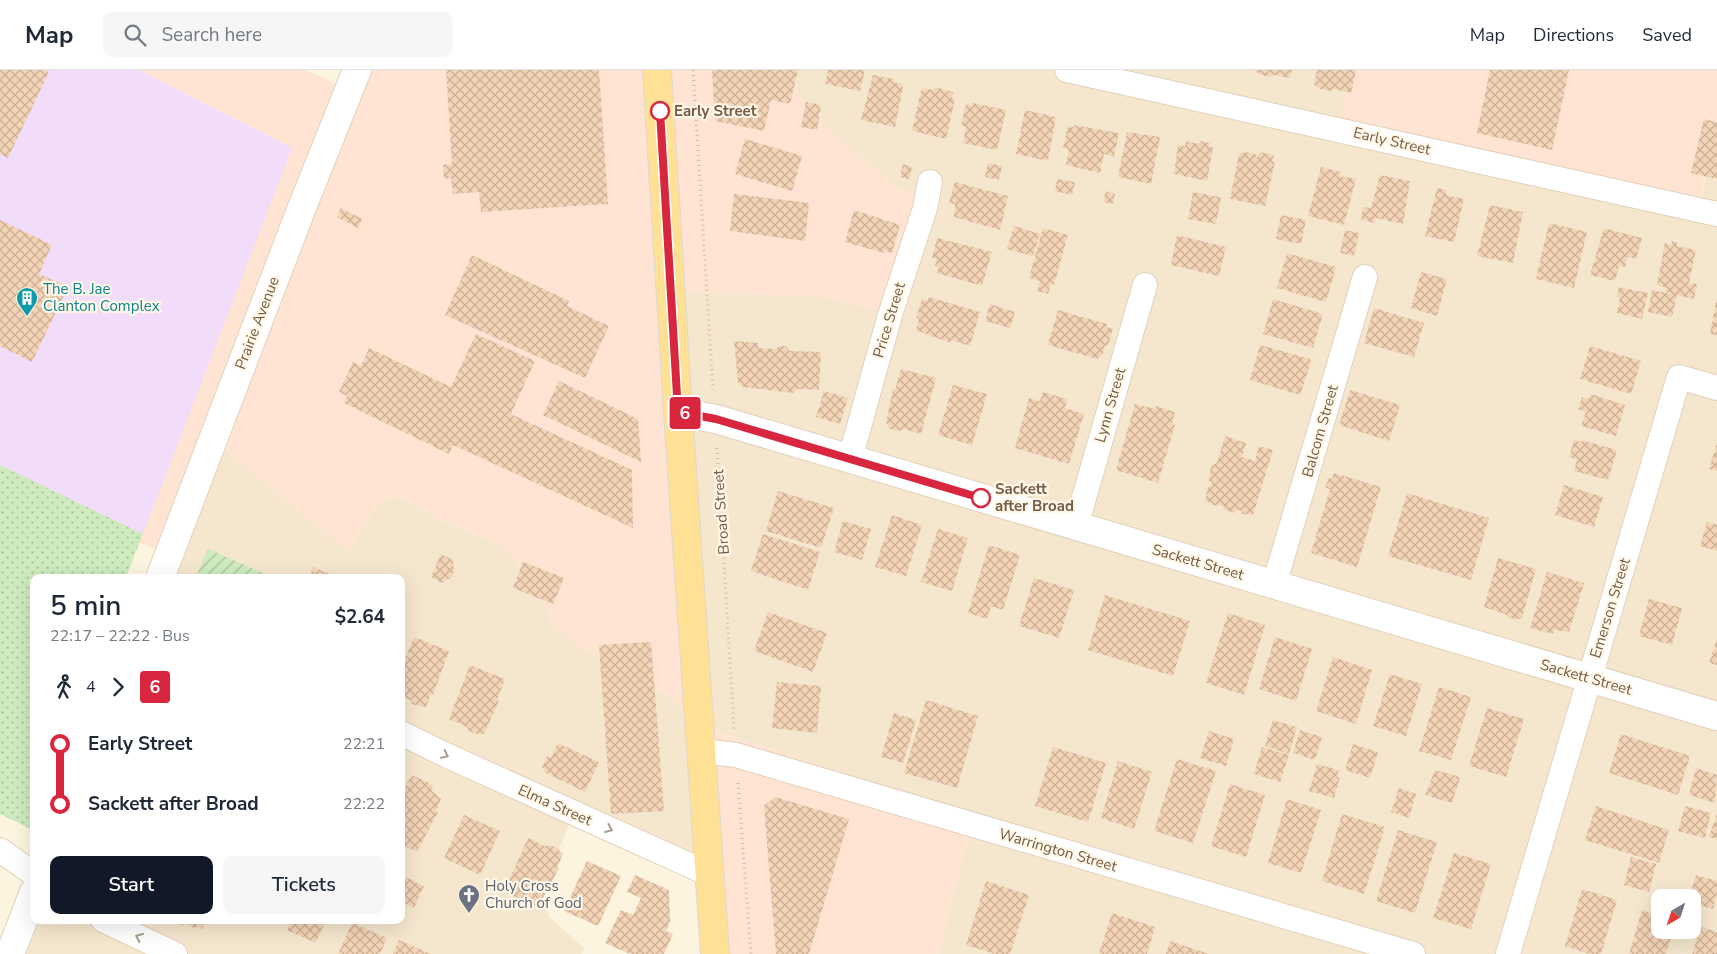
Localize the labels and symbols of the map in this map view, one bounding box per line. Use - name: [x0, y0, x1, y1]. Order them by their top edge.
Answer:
- marker: Early Street: [650, 101, 670, 121]
- place label: Early Street: [674, 101, 757, 121]
- street label: Early Street: [1351, 122, 1433, 160]
- street label: Prairie Avenue: [230, 274, 284, 372]
- place label: The B. Jae Clanton Complex: [43, 279, 160, 316]
- street label: Price Street: [868, 279, 910, 360]
- building icon: The B. Jae Clanton Complex: [15, 286, 39, 317]
- street label: Lynn Street: [1090, 364, 1130, 445]
- street label: Balcom Street: [1297, 382, 1343, 480]
- line badge: 6: [669, 397, 701, 429]
- street label: Broad Street: [708, 468, 734, 555]
- place label: Sackett after Broad: [995, 479, 1074, 516]
- marker: Sackett after Broad: [971, 488, 991, 508]
- street label: Sackett Street: [1150, 539, 1247, 585]
- street label: Emerson Street: [1585, 555, 1635, 661]
- street label: Sackett Street: [1538, 654, 1635, 700]
- one-way arrow: [439, 749, 448, 759]
- street label: Elma Street: [515, 780, 596, 830]
- one-way arrow: [604, 823, 613, 833]
- street label: Warrington Street: [997, 824, 1120, 877]
- place label: Holy Cross Church of God: [485, 876, 582, 913]
- church icon: Holy Cross Church of God: [457, 883, 481, 914]
- north arrow: [1651, 889, 1701, 939]
- one-way arrow: [135, 933, 144, 943]

